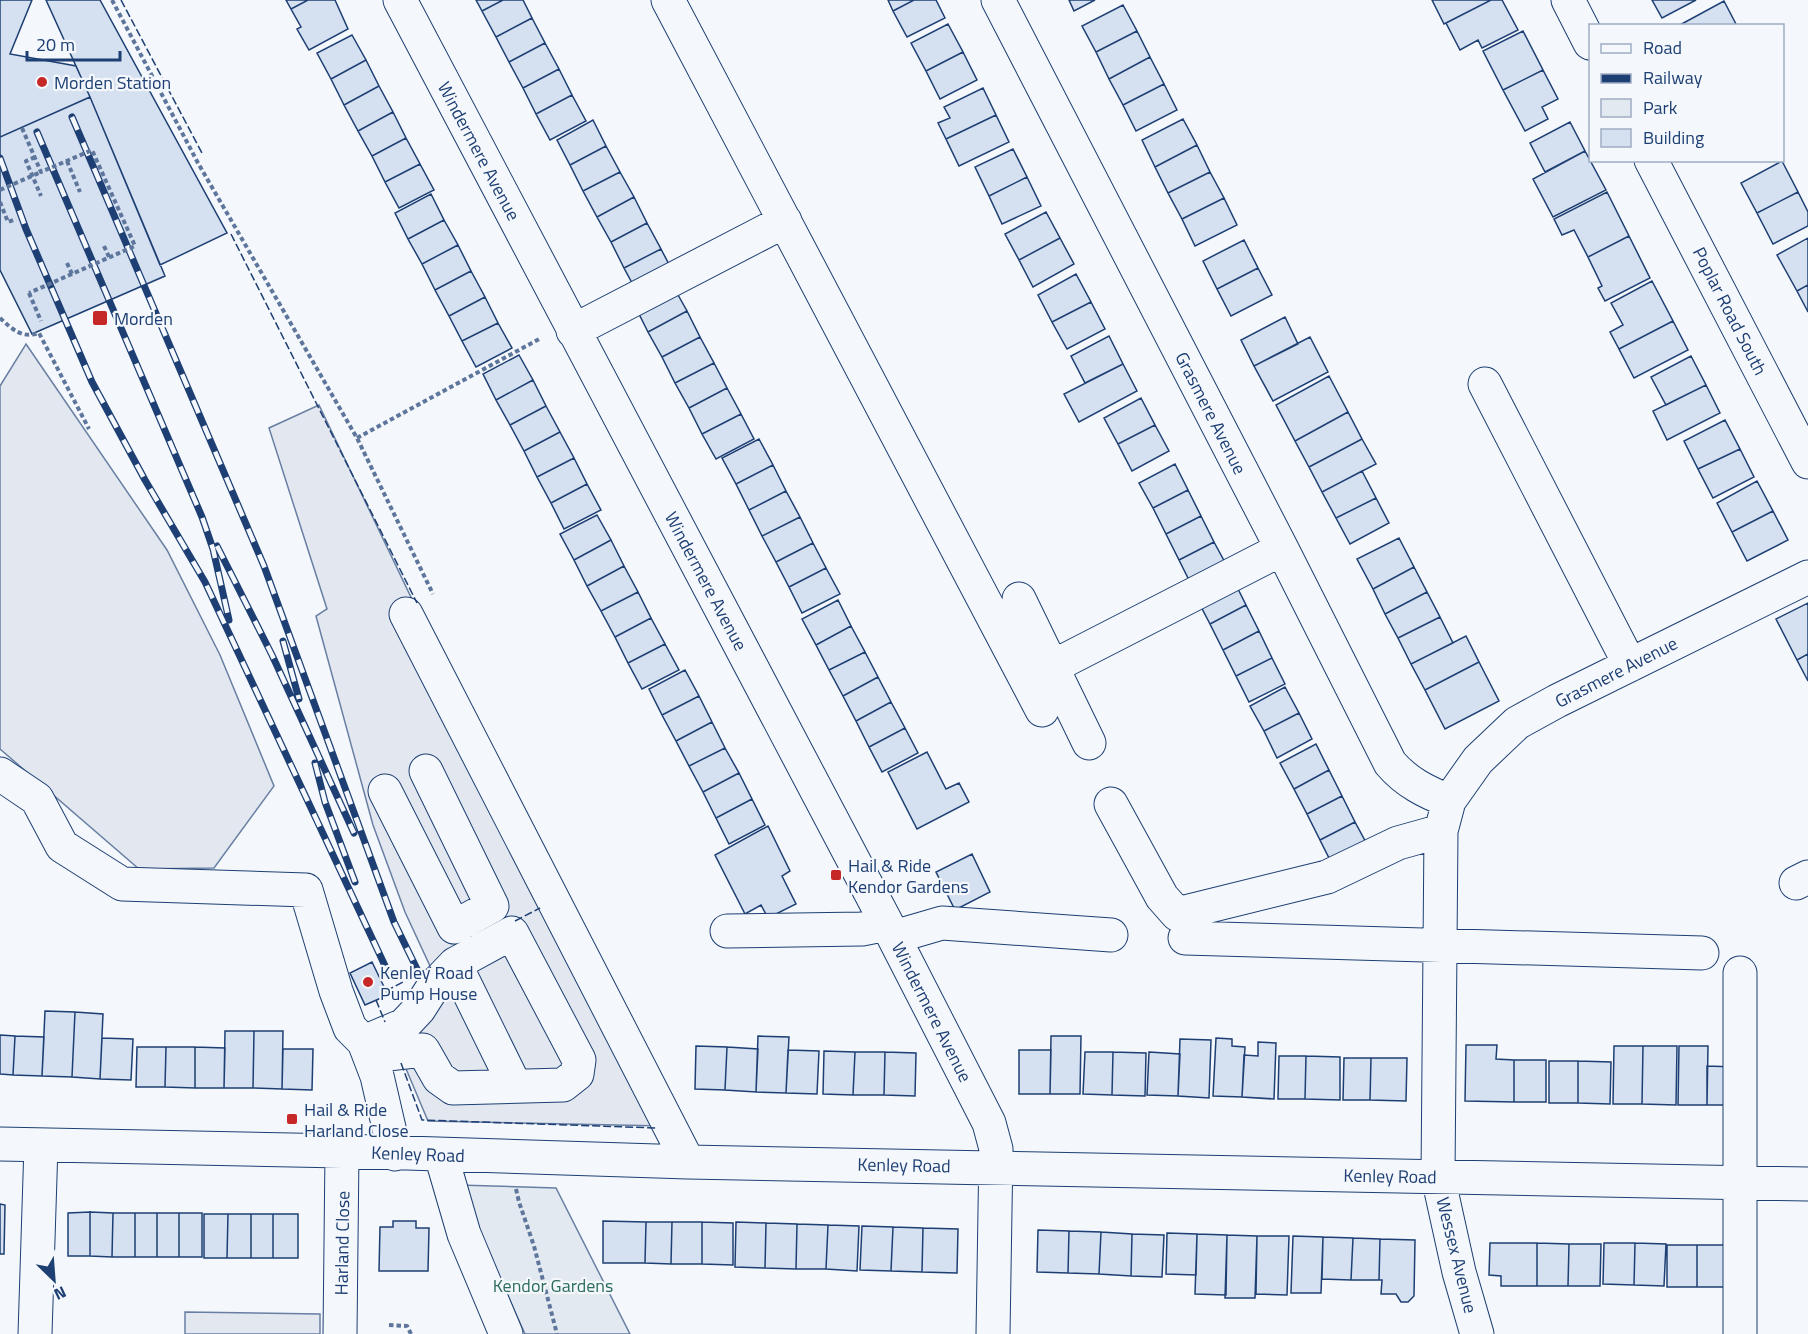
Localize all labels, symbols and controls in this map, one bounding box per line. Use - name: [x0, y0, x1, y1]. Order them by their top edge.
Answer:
- scale bar: [27, 24, 120, 62]
- legend: [1589, 24, 1784, 162]
- text: 20 m: [36, 31, 75, 58]
- text: Road: [1643, 34, 1682, 61]
- text: Railway: [1643, 64, 1703, 91]
- place label: Morden Station: [54, 69, 171, 96]
- marker: Morden Station: [35, 75, 49, 89]
- street label: Windermere Avenue: [431, 77, 527, 225]
- text: Park: [1643, 94, 1678, 121]
- text: Building: [1643, 124, 1704, 151]
- street label: Poplar Road South: [1686, 242, 1774, 380]
- place label: Morden: [114, 305, 173, 332]
- marker: Morden: [91, 309, 109, 327]
- street label: Grasmere Avenue: [1168, 347, 1254, 479]
- street label: Windermere Avenue: [658, 507, 754, 655]
- street label: Grasmere Avenue: [1550, 629, 1682, 715]
- place label: Hail & Ride Kendor Gardens: [848, 852, 969, 900]
- marker: Hail & Ride Kendor Gardens: [829, 868, 843, 882]
- street label: Windermere Avenue: [885, 937, 979, 1087]
- place label: Kenley Road Pump House: [380, 959, 477, 1007]
- marker: Kenley Road Pump House: [361, 975, 375, 989]
- place label: Hail & Ride Harland Close: [304, 1096, 409, 1144]
- marker: Hail & Ride Harland Close: [285, 1112, 299, 1126]
- street label: Kenley Road: [371, 1139, 465, 1169]
- street label: Kenley Road: [857, 1151, 951, 1179]
- street label: Kenley Road: [1343, 1162, 1437, 1190]
- street label: Harland Close: [328, 1190, 356, 1296]
- street label: Wessex Avenue: [1430, 1194, 1484, 1316]
- north arrow: [24, 1250, 84, 1310]
- park label: Kendor Gardens: [493, 1272, 613, 1299]
- text: N: [50, 1280, 70, 1307]

